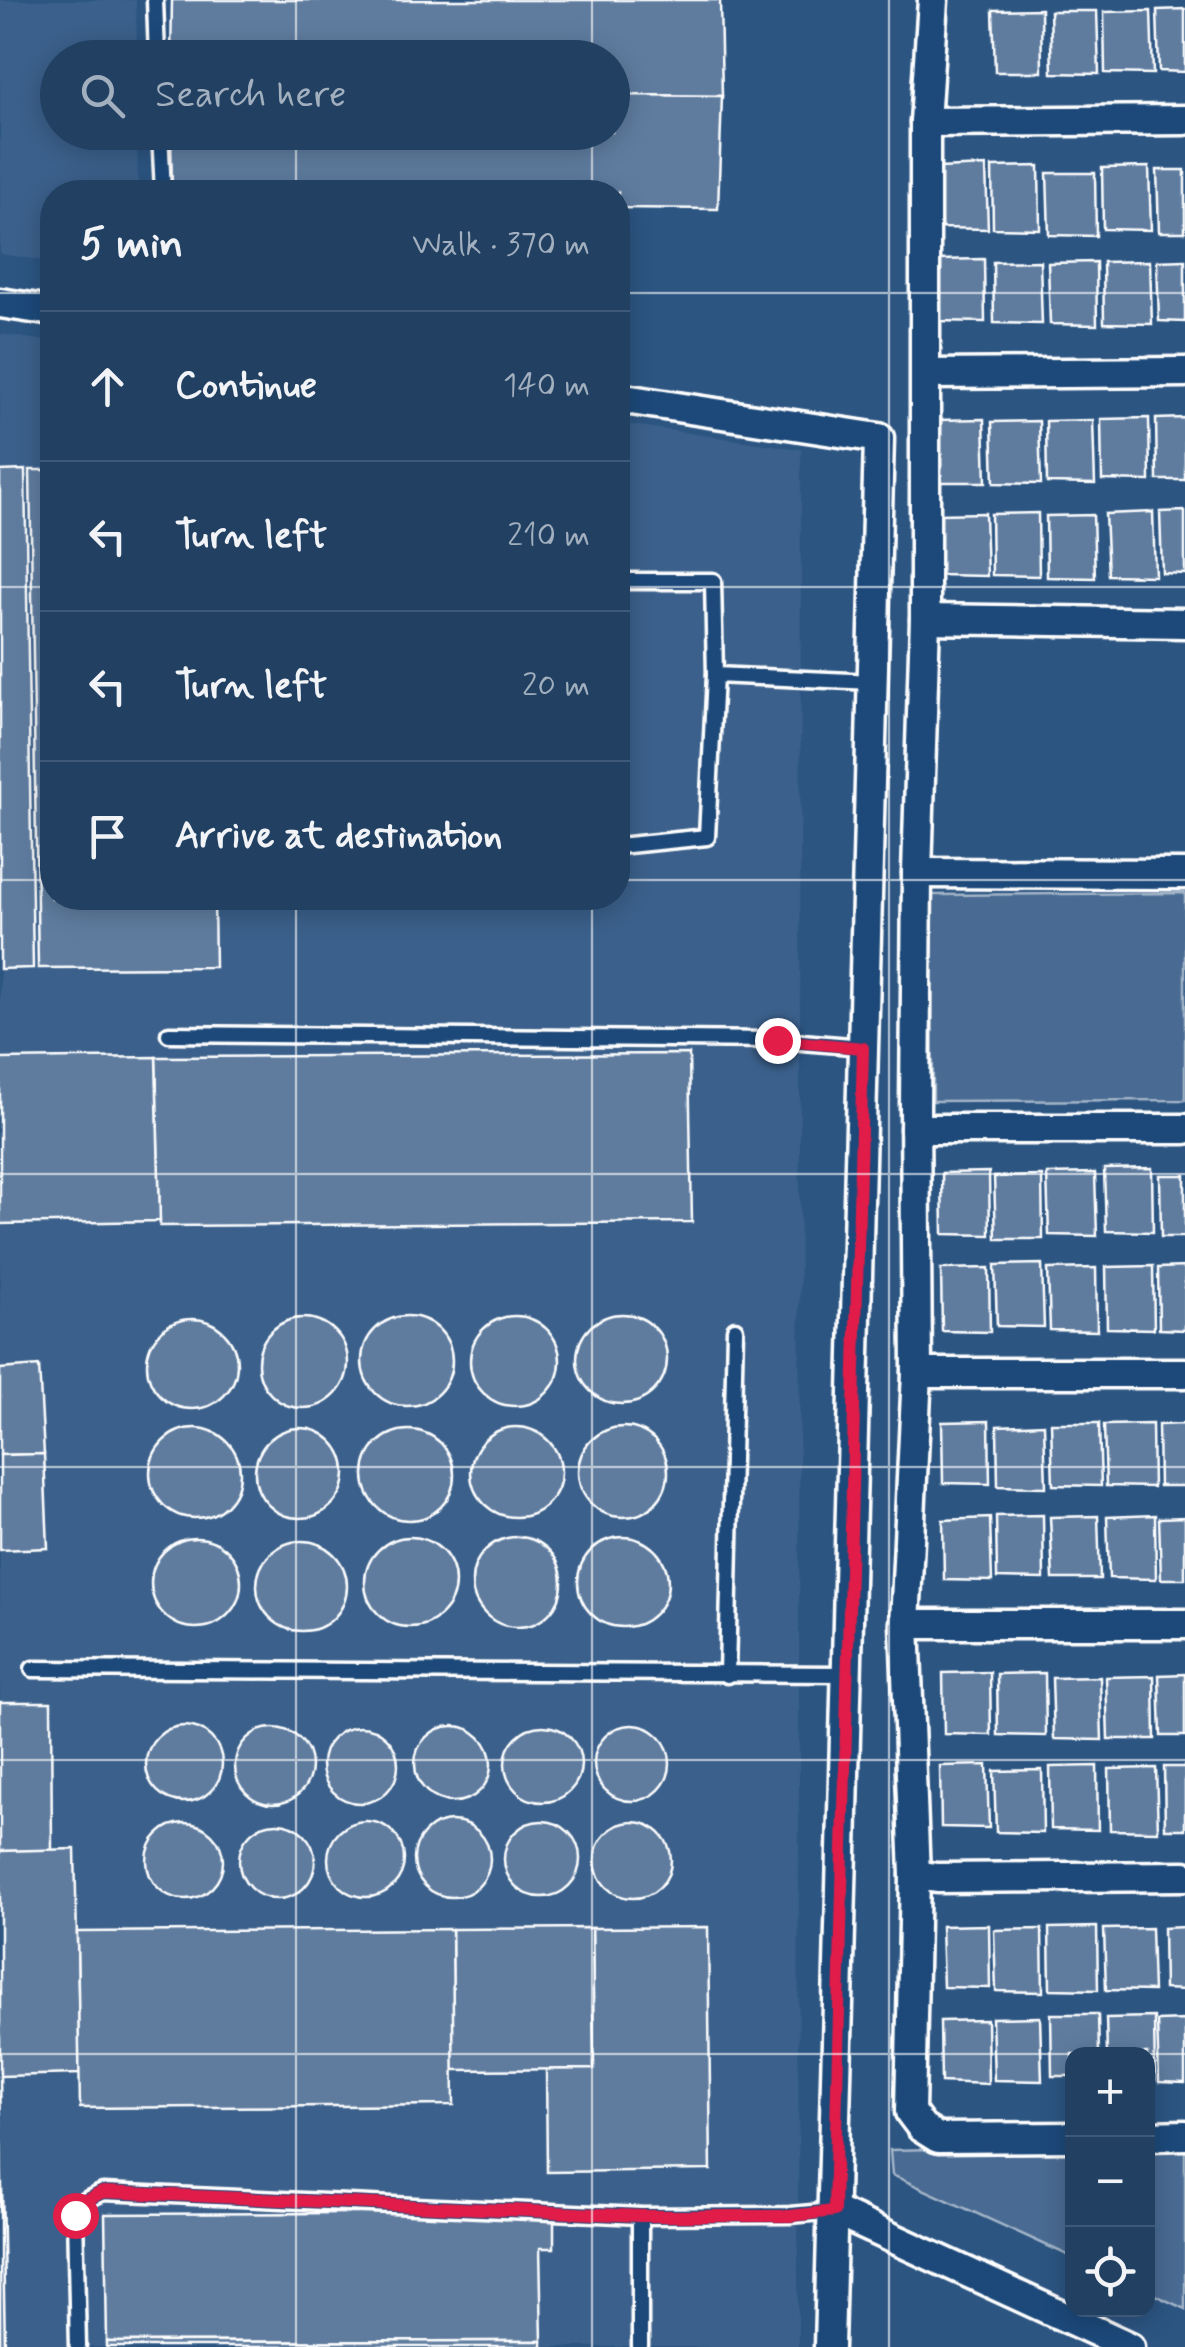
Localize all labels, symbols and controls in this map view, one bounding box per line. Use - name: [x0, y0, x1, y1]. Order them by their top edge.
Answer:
- search box: [40, 40, 630, 150]
- icon: search: [75, 68, 130, 123]
- text: Search here: [155, 71, 346, 120]
- text: 5 min: [80, 218, 183, 273]
- text: Walk · 370 m: [412, 224, 590, 266]
- icon: ahead: [80, 359, 135, 414]
- text: Continue: [175, 362, 317, 411]
- text: 140 m: [503, 365, 590, 407]
- icon: left: [80, 509, 135, 564]
- text: Turn left: [175, 512, 327, 561]
- text: 210 m: [507, 515, 590, 557]
- icon: left: [80, 659, 135, 714]
- text: Turn left: [175, 662, 327, 711]
- text: 20 m: [522, 665, 590, 707]
- icon: arrive: [80, 809, 135, 864]
- text: Arrive at destination: [175, 812, 502, 861]
- route end: [755, 1018, 801, 1064]
- map controls: [1065, 2047, 1155, 2317]
- button: +: [1065, 2047, 1155, 2137]
- button: −: [1065, 2137, 1155, 2227]
- route start: [53, 2193, 99, 2239]
- button: locate: [1065, 2227, 1155, 2317]

